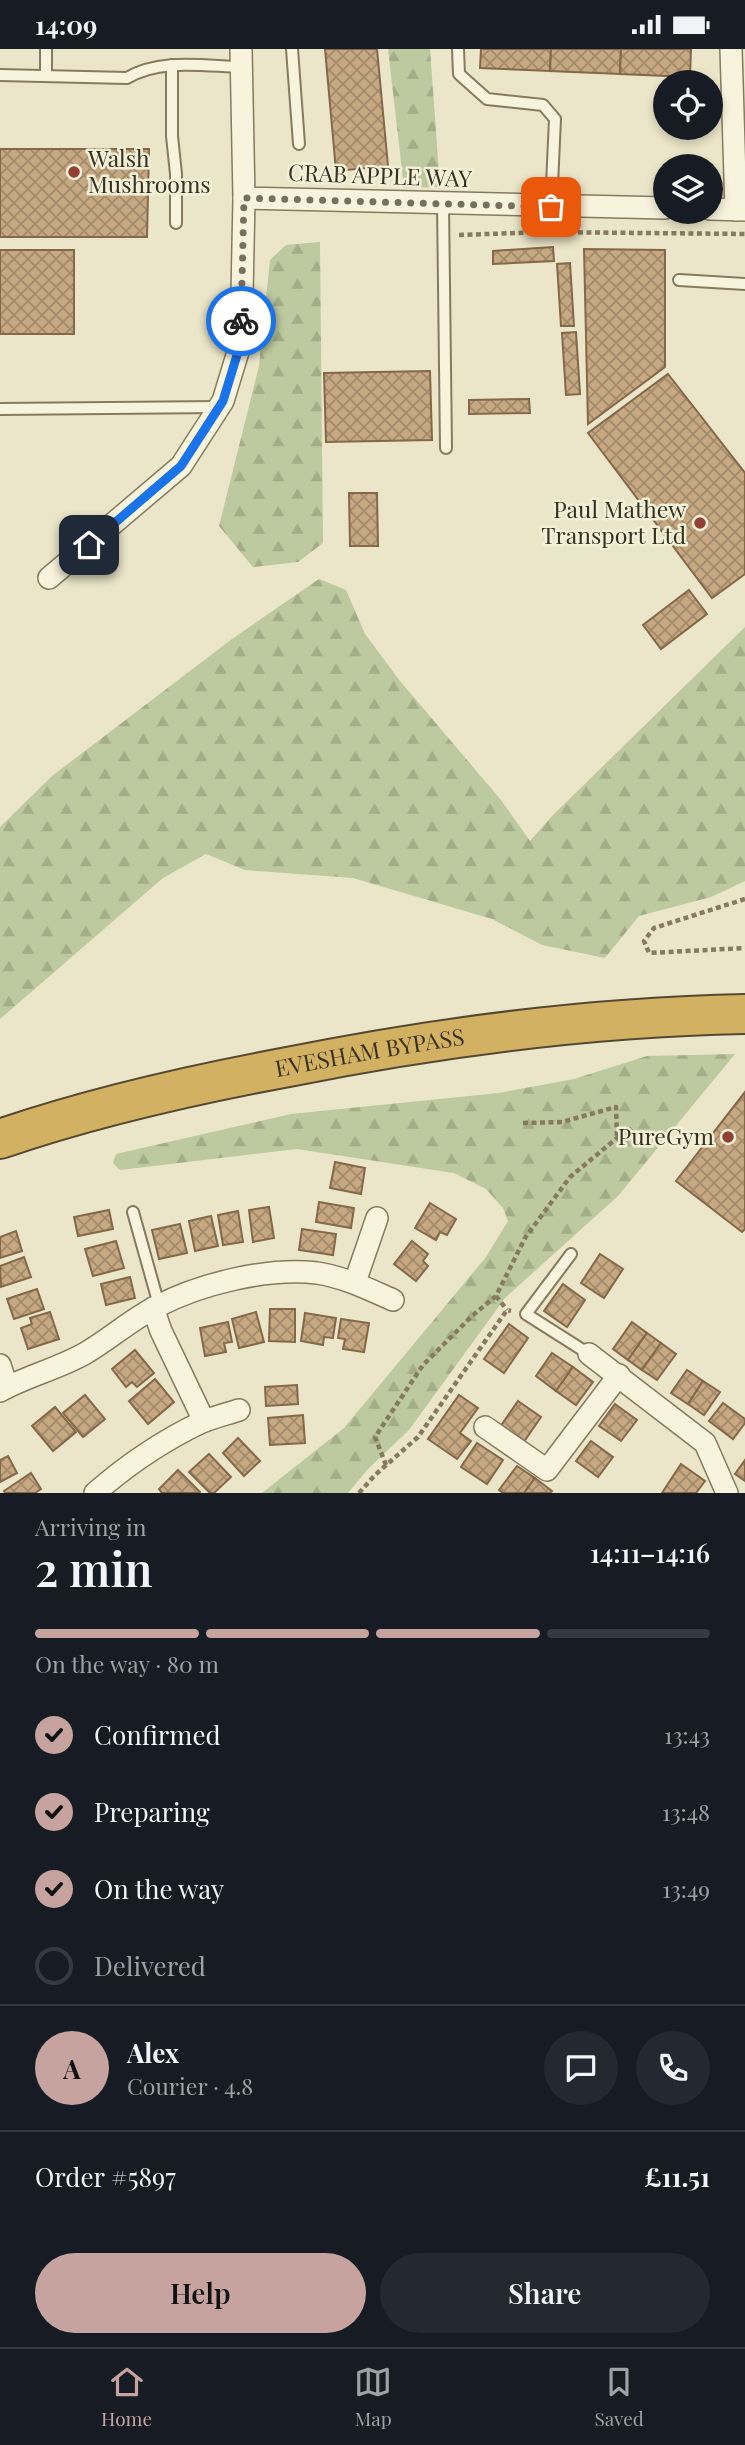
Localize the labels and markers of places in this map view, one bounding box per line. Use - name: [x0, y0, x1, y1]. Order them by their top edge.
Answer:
- place label: Walsh Mushrooms: [87, 142, 211, 199]
- marker: Walsh Mushrooms: [66, 164, 82, 180]
- pin: [521, 177, 581, 237]
- place label: Paul Mathew Transport Ltd: [541, 493, 686, 550]
- pin: [59, 515, 119, 575]
- marker: Paul Mathew Transport Ltd: [692, 515, 708, 531]
- place label: PureGym: [618, 1120, 715, 1151]
- marker: PureGym: [720, 1129, 736, 1145]

